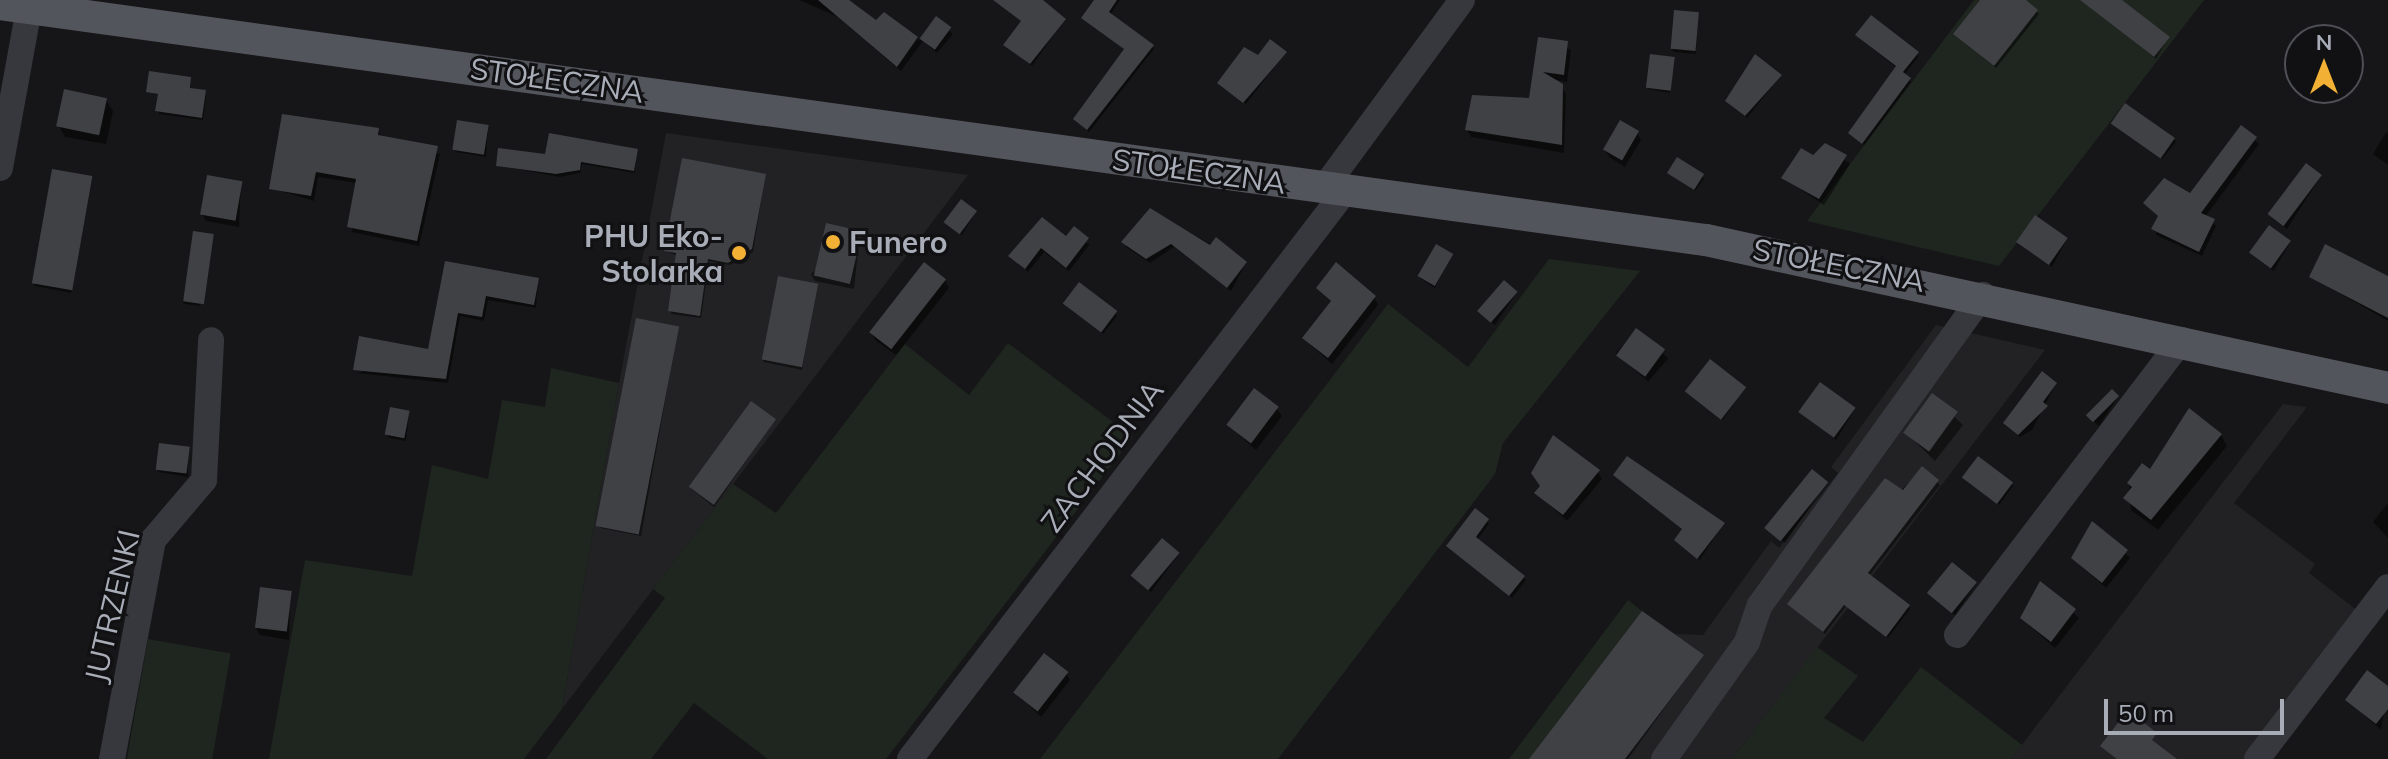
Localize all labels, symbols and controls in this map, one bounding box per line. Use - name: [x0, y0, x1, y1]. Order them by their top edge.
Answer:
- north arrow: [2284, 24, 2364, 104]
- text: N: [2316, 28, 2332, 56]
- street label: STOŁECZNA: [468, 50, 646, 110]
- street label: STOŁECZNA: [1110, 141, 1288, 201]
- place label: PHU Eko- Stolarka: [584, 218, 723, 288]
- place label: Funero: [849, 224, 947, 260]
- street label: STOŁECZNA: [1750, 231, 1928, 299]
- marker: Funero: [824, 233, 842, 251]
- marker: PHU Eko- Stolarka: [730, 244, 748, 262]
- street label: ZACHODNIA: [1033, 373, 1171, 539]
- street label: JUTRZENKI: [77, 526, 147, 686]
- scale bar: [2108, 683, 2288, 733]
- text: 50 m: [2118, 698, 2174, 728]

